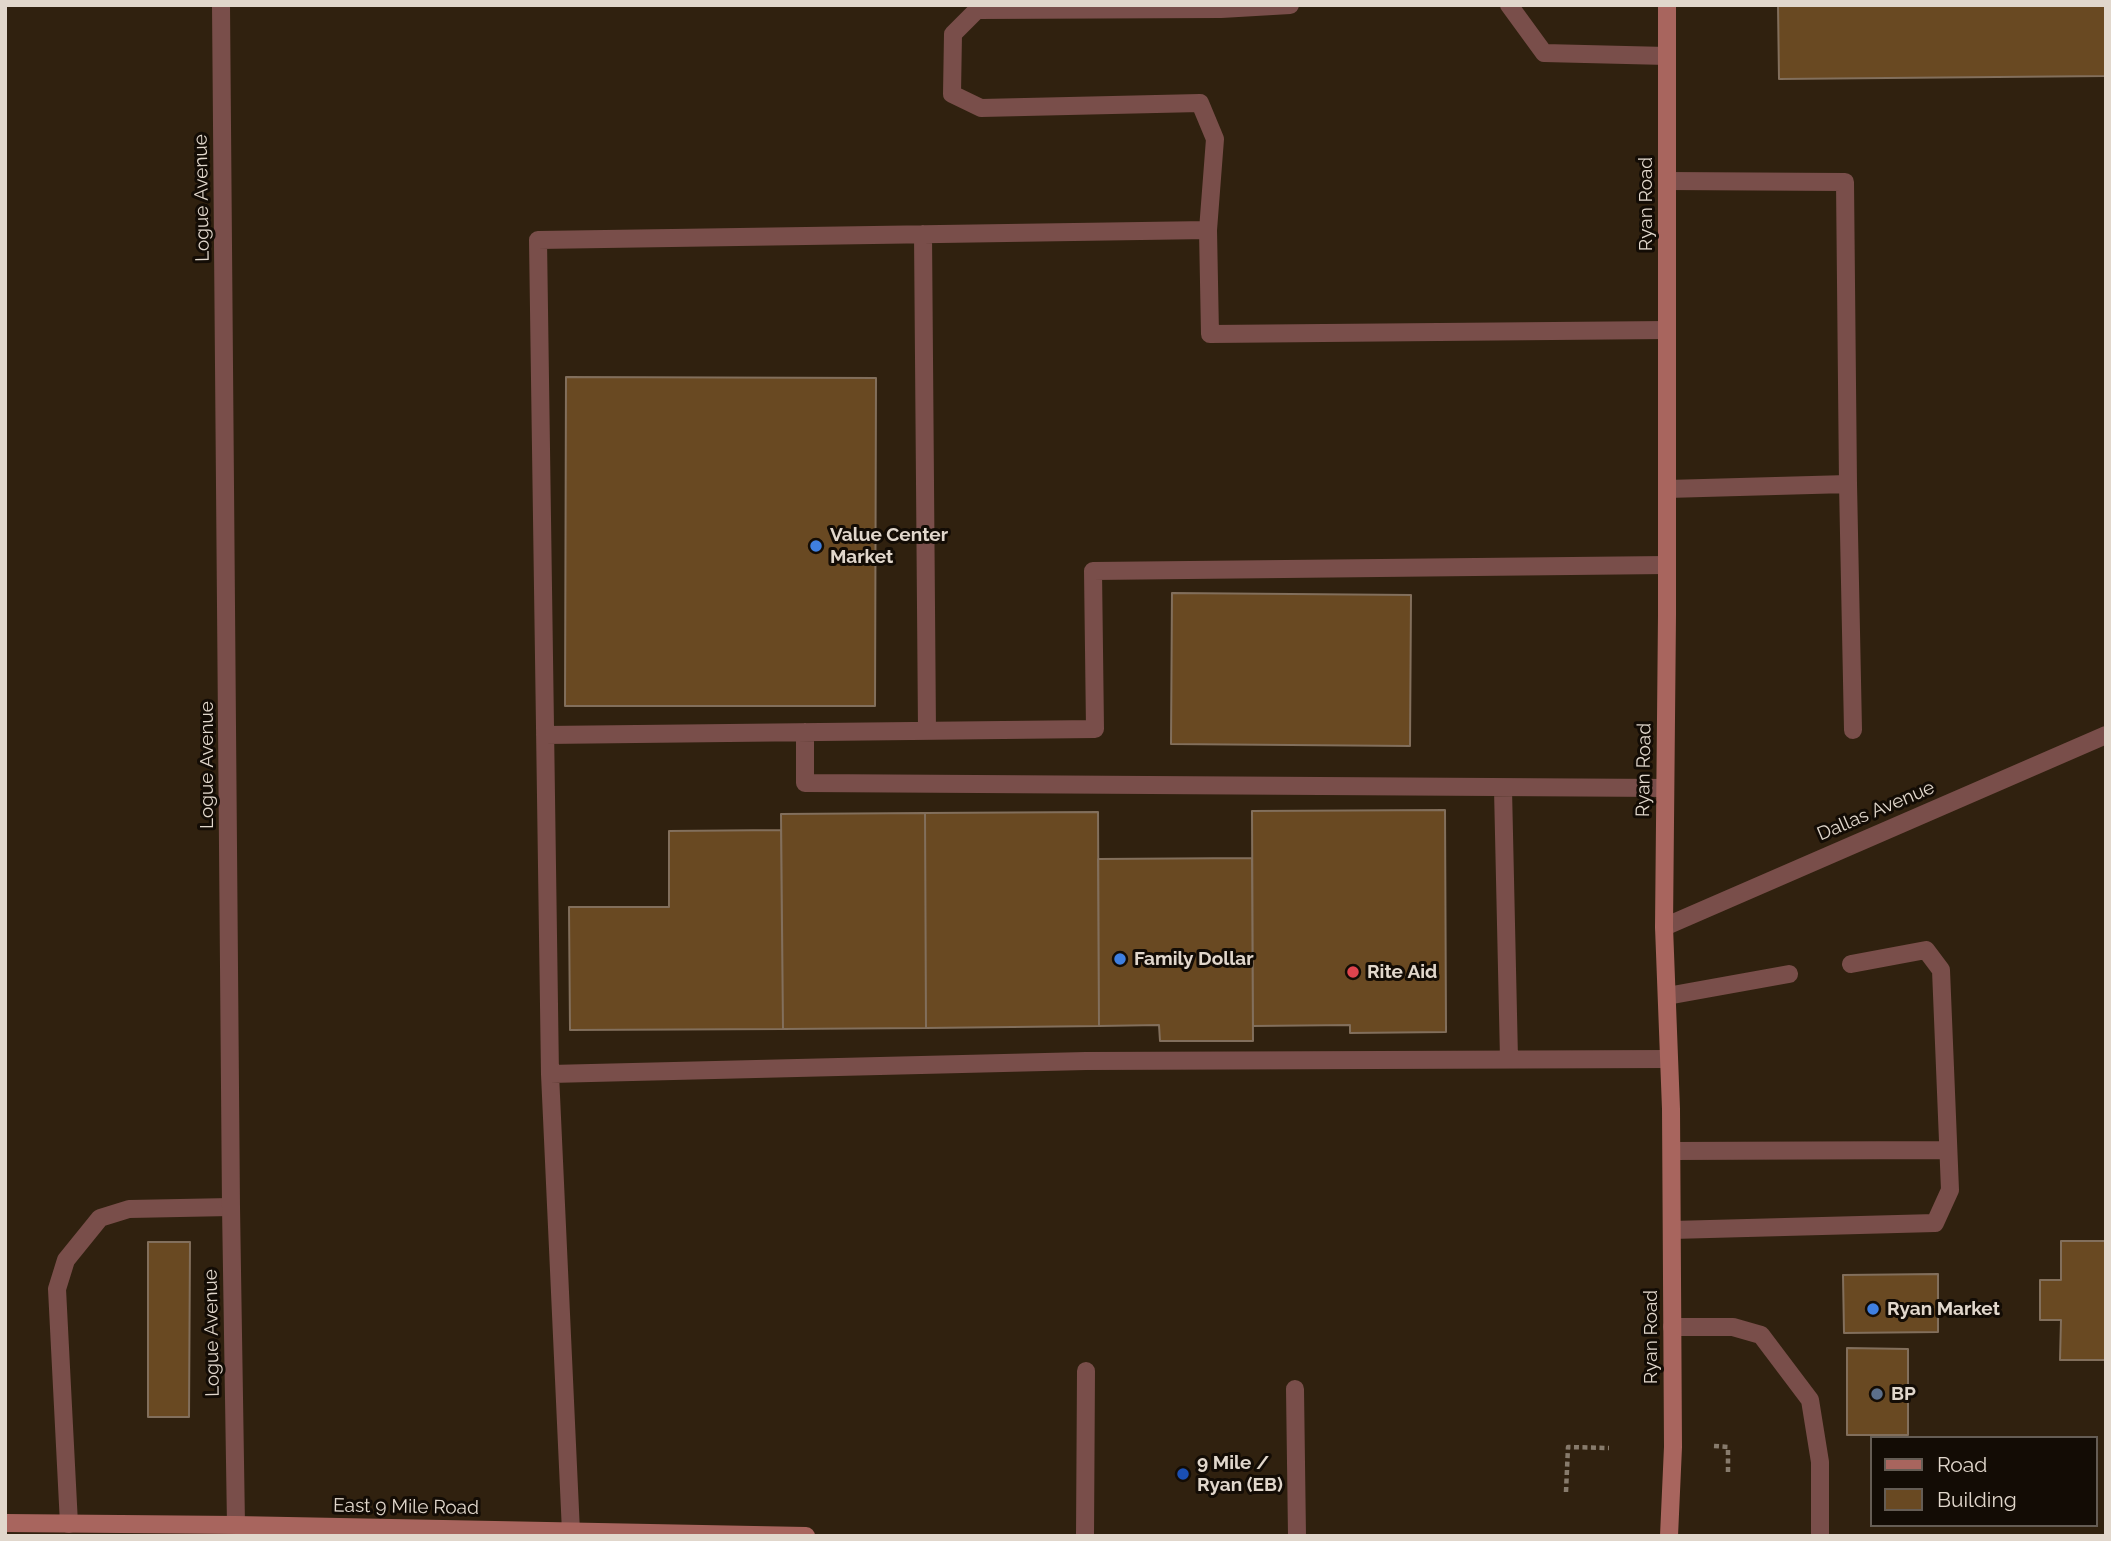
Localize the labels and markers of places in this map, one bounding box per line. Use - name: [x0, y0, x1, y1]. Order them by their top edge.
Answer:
- place label: Value Center Market: [830, 524, 948, 568]
- marker: Value Center Market: [808, 538, 824, 554]
- place label: Family Dollar: [1134, 948, 1253, 970]
- marker: Family Dollar: [1112, 951, 1128, 967]
- place label: Rite Aid: [1367, 961, 1437, 983]
- marker: Rite Aid: [1345, 964, 1361, 980]
- place label: Ryan Market: [1887, 1298, 2000, 1320]
- marker: Ryan Market: [1865, 1301, 1881, 1317]
- place label: BP: [1891, 1383, 1916, 1405]
- marker: BP: [1869, 1386, 1885, 1402]
- place label: 9 Mile / Ryan (EB): [1197, 1452, 1283, 1496]
- marker: 9 Mile / Ryan (EB): [1175, 1466, 1191, 1482]

